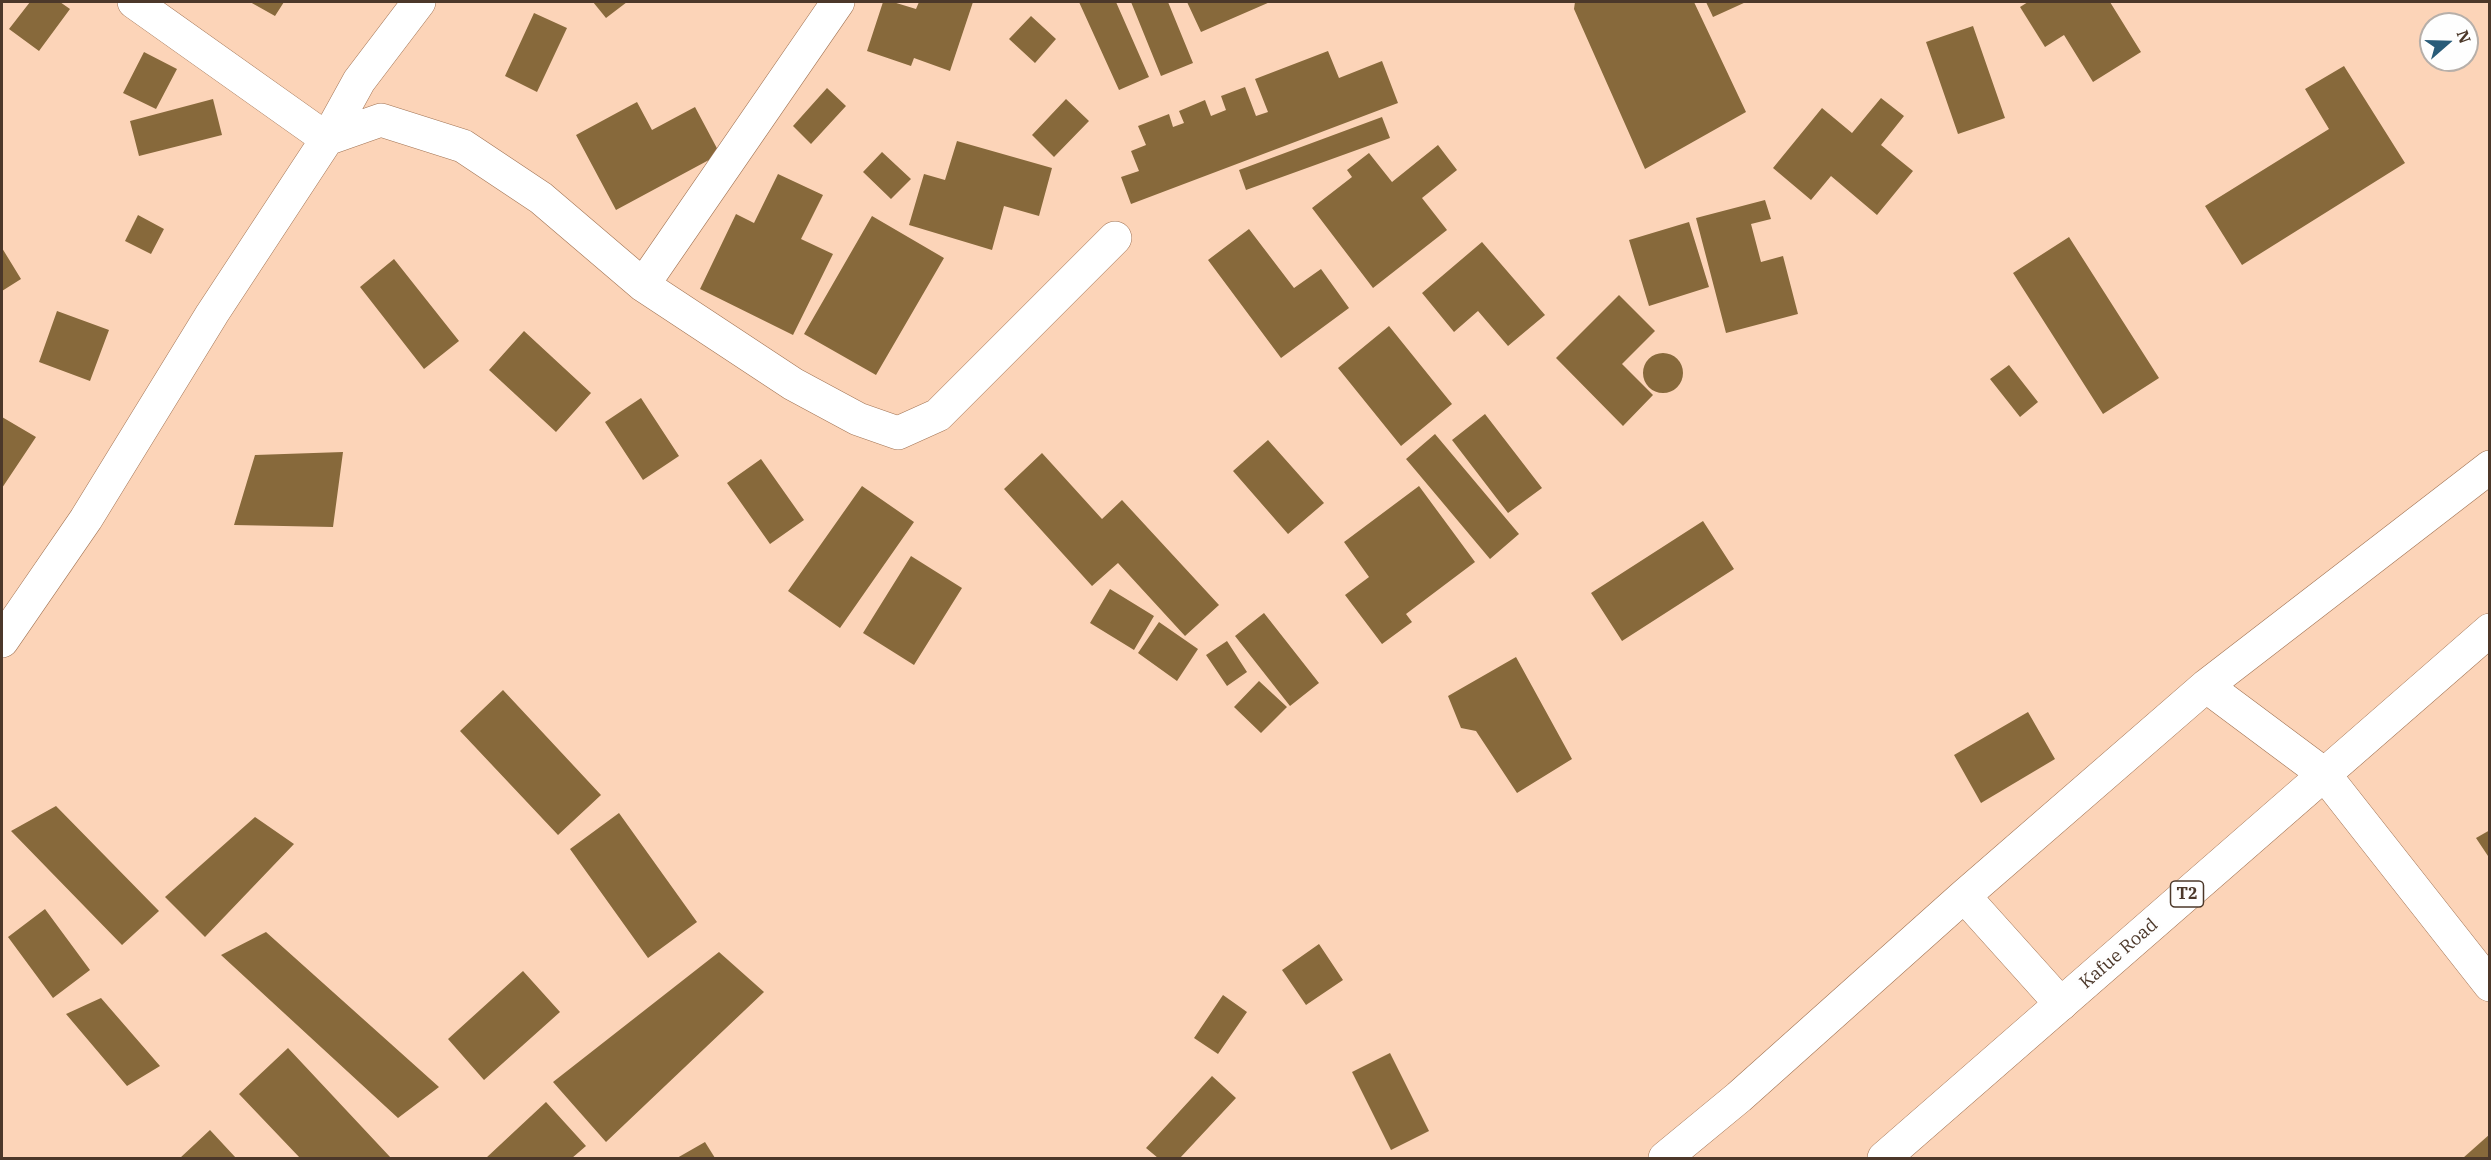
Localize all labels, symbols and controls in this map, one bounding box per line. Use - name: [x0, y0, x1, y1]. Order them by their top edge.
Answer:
- north arrow: [2419, 12, 2479, 72]
- text: N: [2452, 27, 2476, 46]
- road number: T2: [2170, 881, 2204, 907]
- street label: Kafue Road: [2076, 914, 2162, 994]

